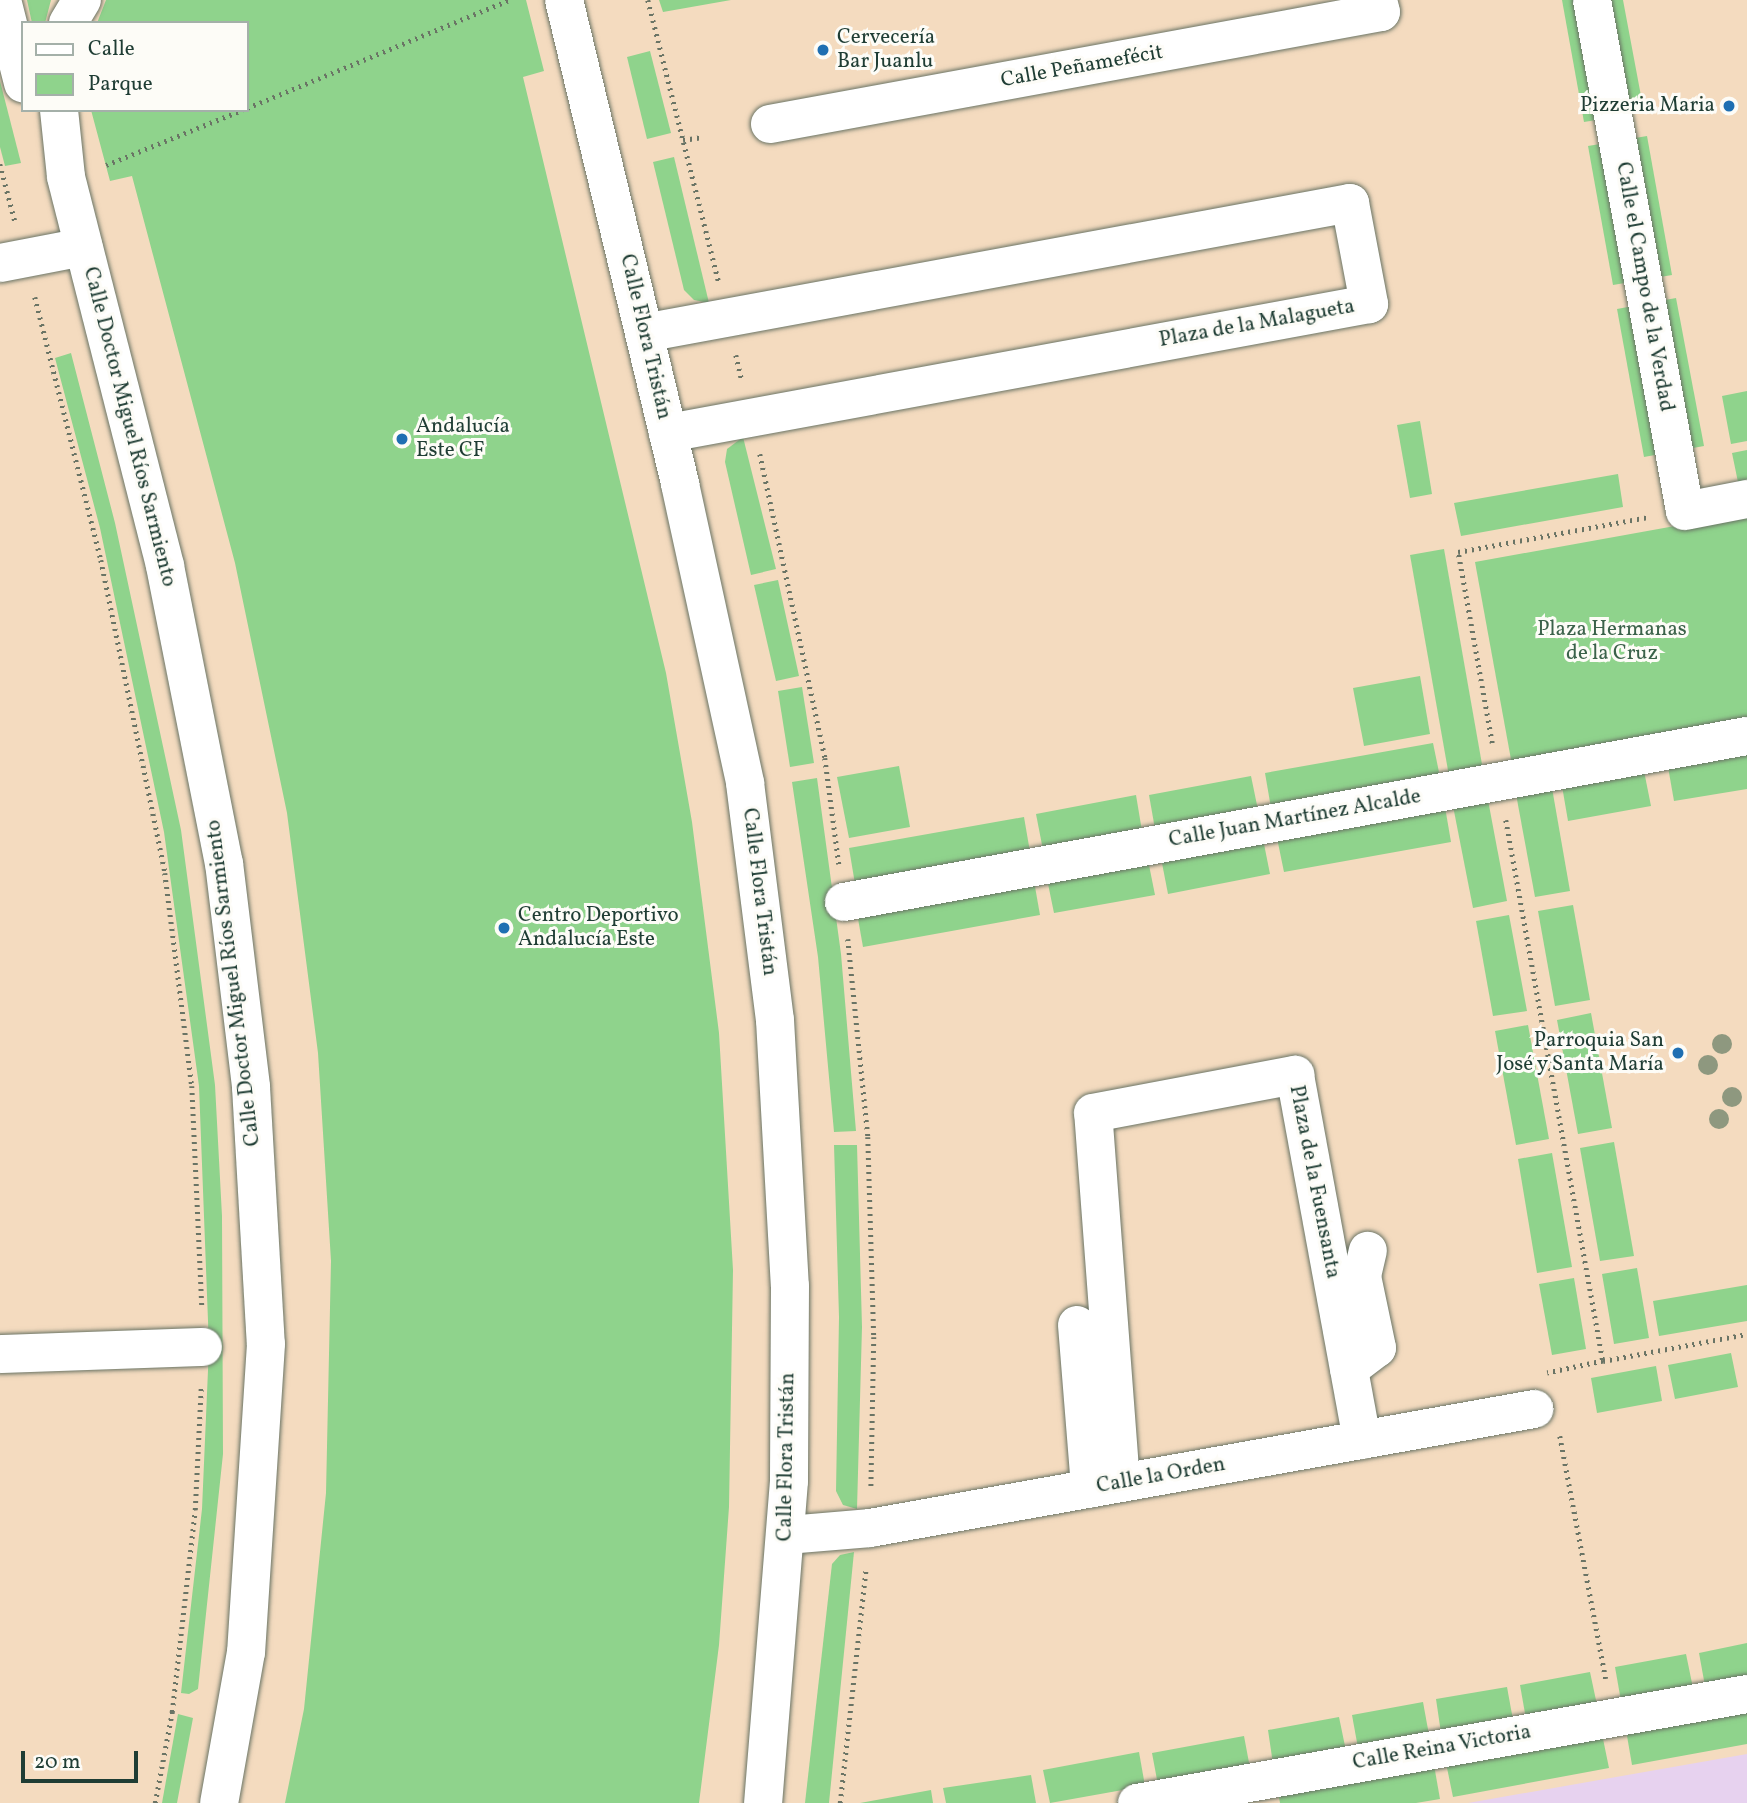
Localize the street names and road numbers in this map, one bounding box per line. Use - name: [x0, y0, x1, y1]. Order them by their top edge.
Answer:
- street label: Calle Peñamefécit: [999, 40, 1165, 94]
- street label: Calle el Campo de la Verdad: [1610, 160, 1678, 414]
- street label: Calle Flora Tristán: [614, 252, 676, 422]
- street label: Calle Doctor Miguel Ríos Sarmiento: [77, 265, 181, 589]
- street label: Plaza de la Malagueta: [1157, 294, 1357, 354]
- street label: Calle Juan Martínez Alcalde: [1167, 784, 1423, 854]
- street label: Calle Flora Tristán: [736, 806, 782, 978]
- street label: Calle Doctor Miguel Ríos Sarmiento: [201, 818, 267, 1148]
- street label: Plaza de la Fuensanta: [1283, 1083, 1345, 1281]
- street label: Calle Flora Tristán: [773, 1372, 801, 1542]
- street label: Calle la Orden: [1095, 1452, 1227, 1500]
- street label: Calle Reina Victoria: [1351, 1720, 1533, 1776]

